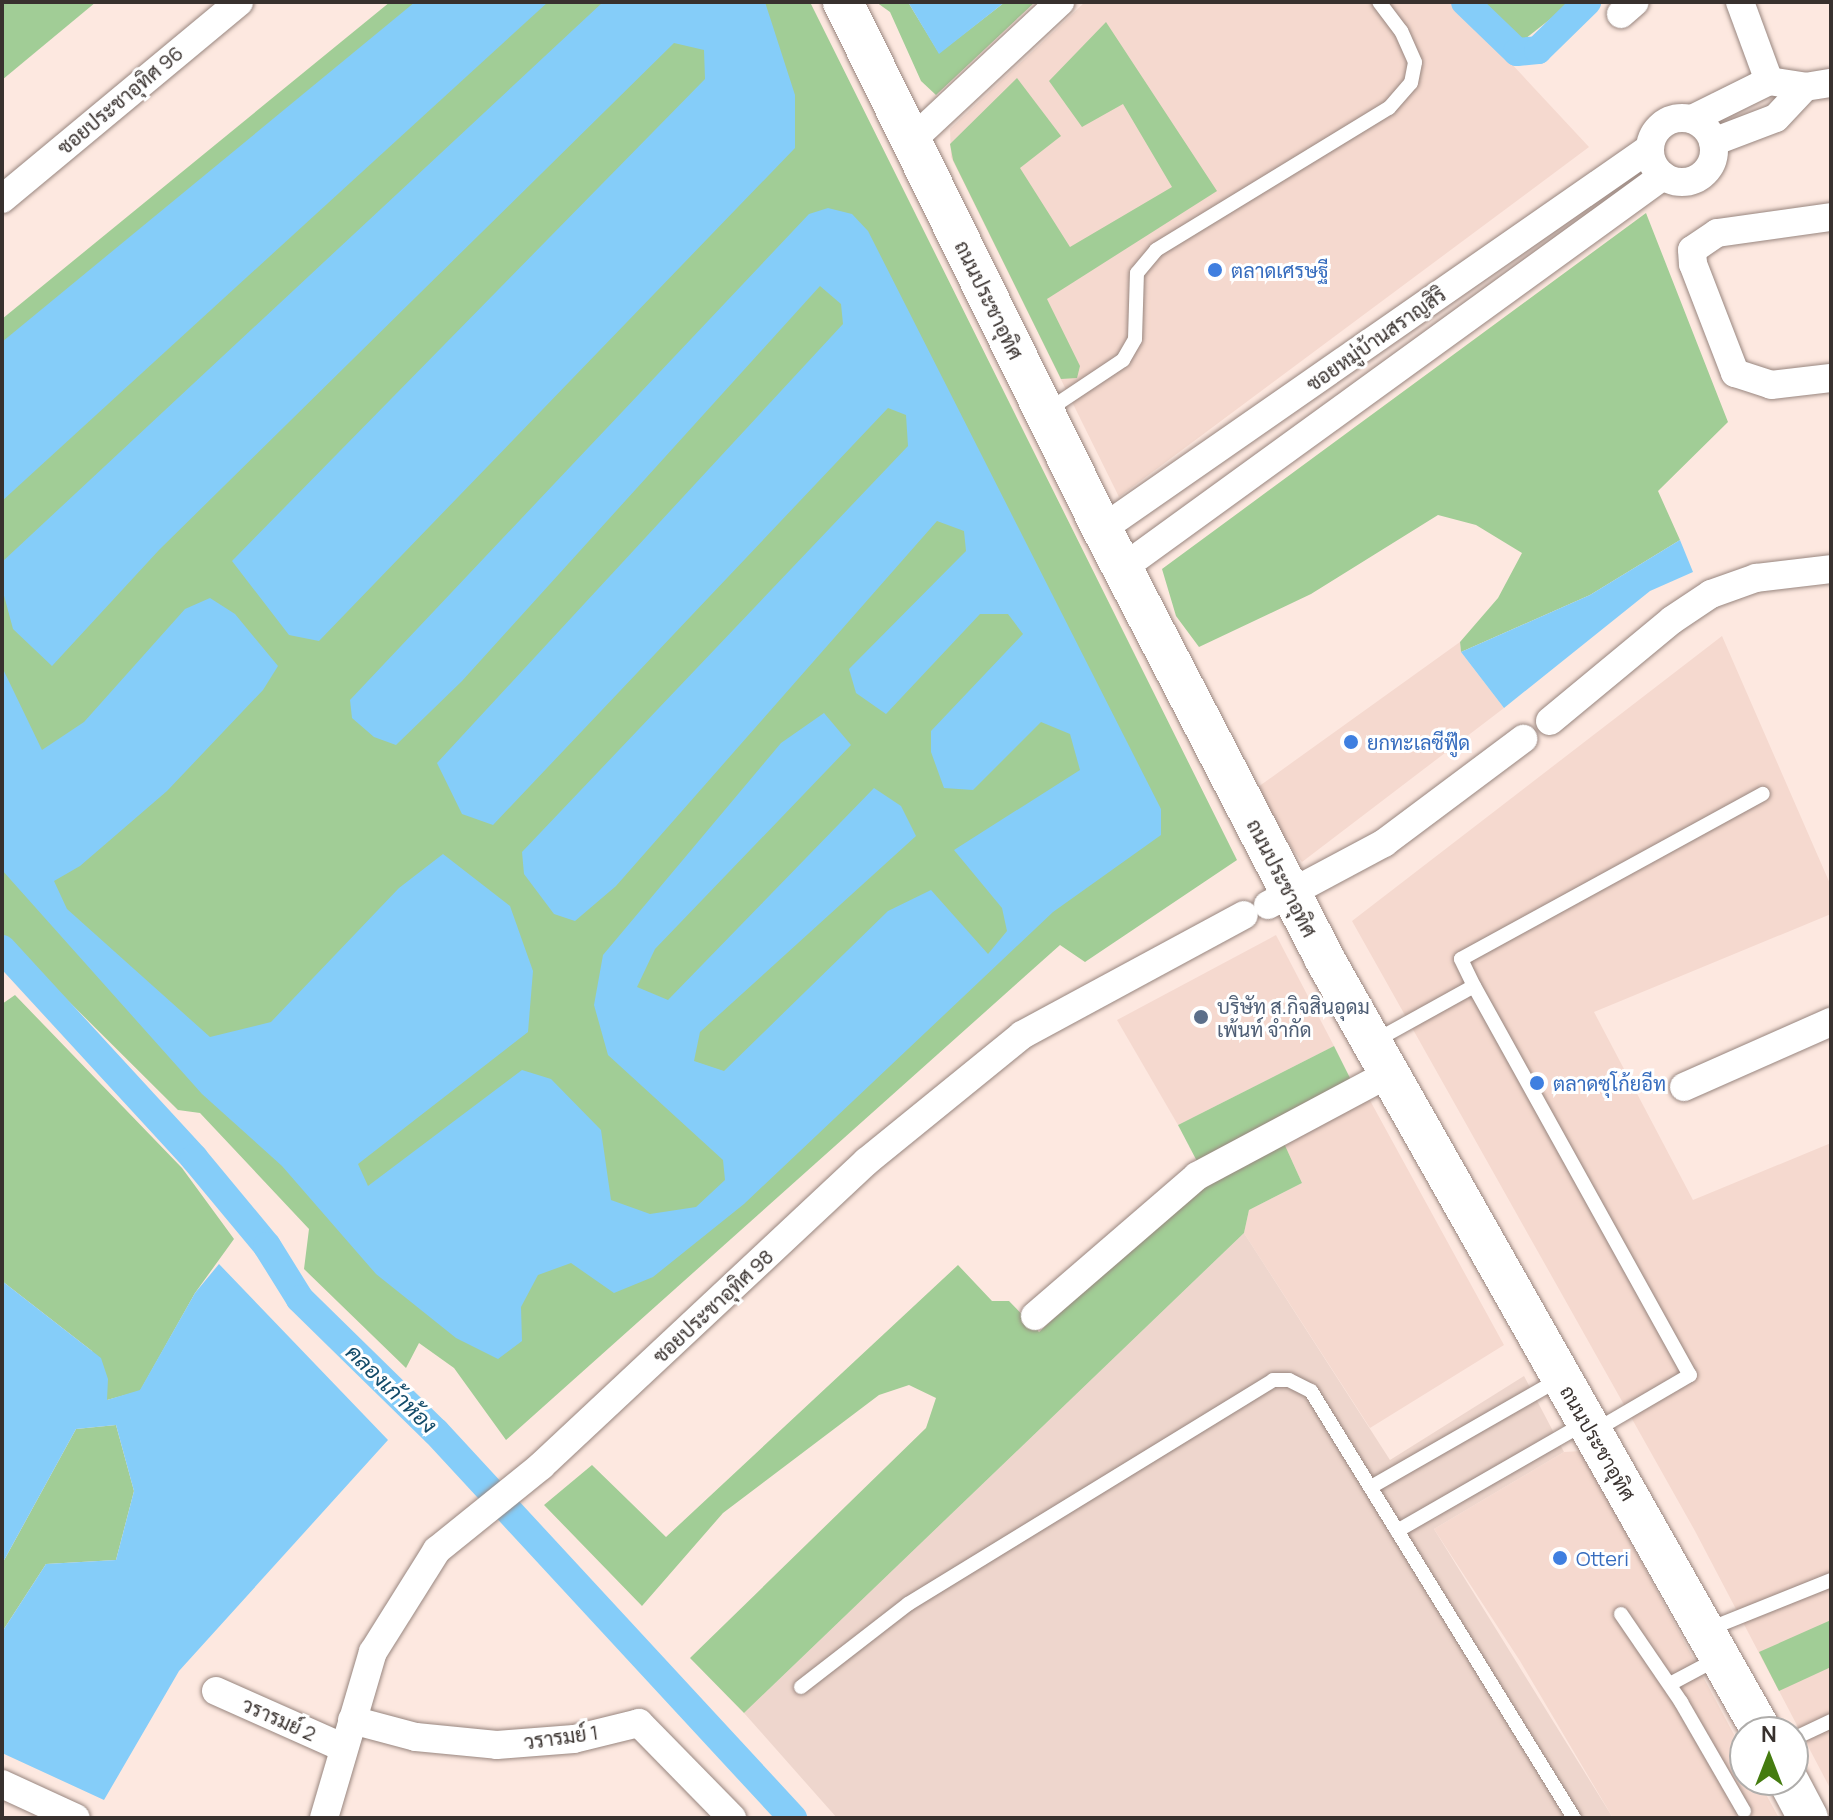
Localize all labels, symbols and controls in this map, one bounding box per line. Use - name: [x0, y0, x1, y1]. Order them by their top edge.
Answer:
- street label: ซอยประชาอุทิศ 96: [52, 41, 188, 159]
- street label: ถนนประชาอุทิศ: [950, 237, 1028, 363]
- place label: ตลาดเศรษฐี: [1231, 258, 1329, 282]
- marker: ตลาดเศรษฐี: [1206, 261, 1224, 279]
- street label: ซอยหมู่บ้านสราญสิริ: [1302, 282, 1450, 396]
- place label: ยกทะเลซีฟู๊ด: [1367, 730, 1470, 754]
- marker: ยกทะเลซีฟู๊ด: [1342, 733, 1360, 751]
- street label: ถนนประชาอุทิศ: [1242, 815, 1322, 941]
- place label: บริษัท ส.กิจสินอุดม เพ้นท์ จำกัด: [1217, 994, 1370, 1041]
- marker: บริษัท ส.กิจสินอุดม เพ้นท์ จำกัด: [1192, 1008, 1210, 1026]
- place label: ตลาดซุโก้ยอีท: [1553, 1071, 1666, 1095]
- marker: ตลาดซุโก้ยอีท: [1528, 1074, 1546, 1092]
- street label: ซอยประชาอุทิศ 98: [648, 1244, 778, 1368]
- water label: คลองเก้าห้อง: [340, 1339, 442, 1439]
- street label: ถนนประชาอุทิศ: [1555, 1381, 1641, 1505]
- place label: Otteri: [1576, 1546, 1629, 1570]
- marker: Otteri: [1551, 1549, 1569, 1567]
- street label: วรารมย์ 2: [238, 1692, 320, 1746]
- north arrow: [1729, 1716, 1809, 1796]
- text: N: [1761, 1719, 1777, 1749]
- street label: วรารมย์ 1: [522, 1720, 600, 1754]

